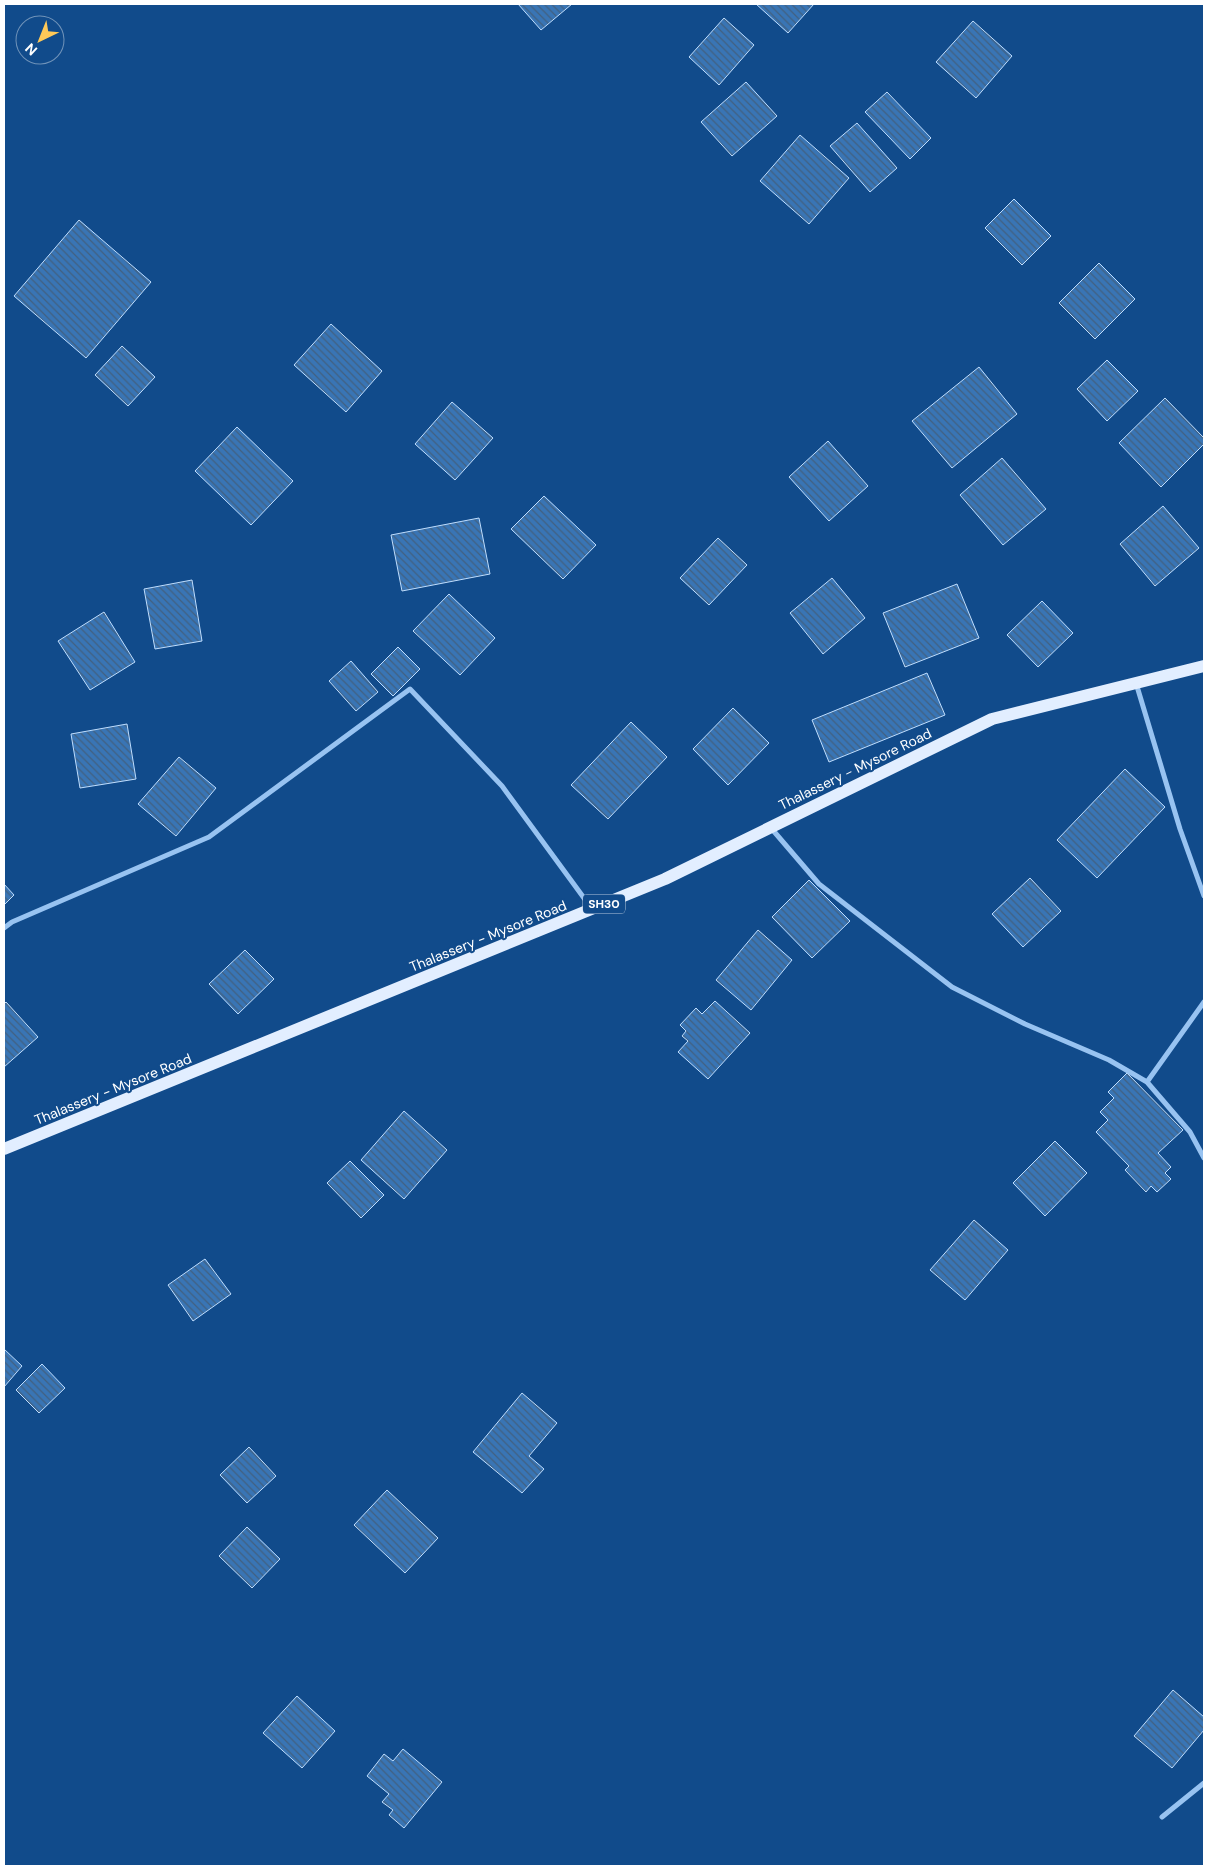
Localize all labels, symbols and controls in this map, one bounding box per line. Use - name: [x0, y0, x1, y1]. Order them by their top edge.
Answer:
- north arrow: [15, 15, 65, 65]
- text: N: [21, 39, 41, 60]
- street label: Thalassery - Mysore Road: [776, 724, 934, 814]
- road number: SH30: [583, 894, 625, 914]
- street label: Thalassery - Mysore Road: [407, 896, 569, 976]
- street label: Thalassery - Mysore Road: [32, 1049, 194, 1129]

